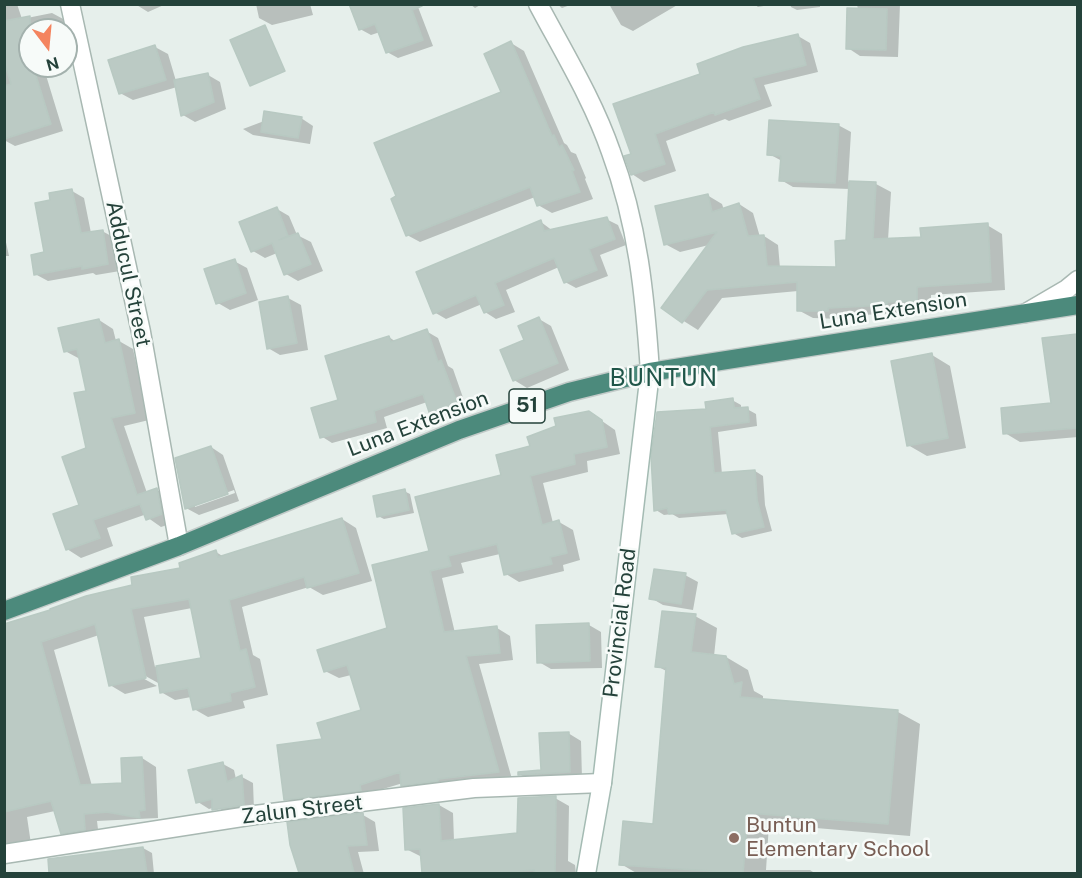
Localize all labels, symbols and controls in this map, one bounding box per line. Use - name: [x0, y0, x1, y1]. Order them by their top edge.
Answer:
- north arrow: [18, 18, 78, 78]
- text: N: [44, 53, 61, 75]
- street label: Adducul Street: [100, 199, 156, 349]
- street label: Luna Extension: [817, 287, 969, 335]
- district label: BUNTUN: [609, 365, 719, 393]
- street label: Luna Extension: [344, 386, 492, 462]
- road number: 51: [509, 389, 545, 423]
- street label: Provincial Road: [598, 547, 642, 699]
- street label: Zalun Street: [240, 790, 364, 830]
- place label: Buntun Elementary School: [746, 813, 930, 863]
- marker: Buntun Elementary School: [727, 831, 741, 845]

